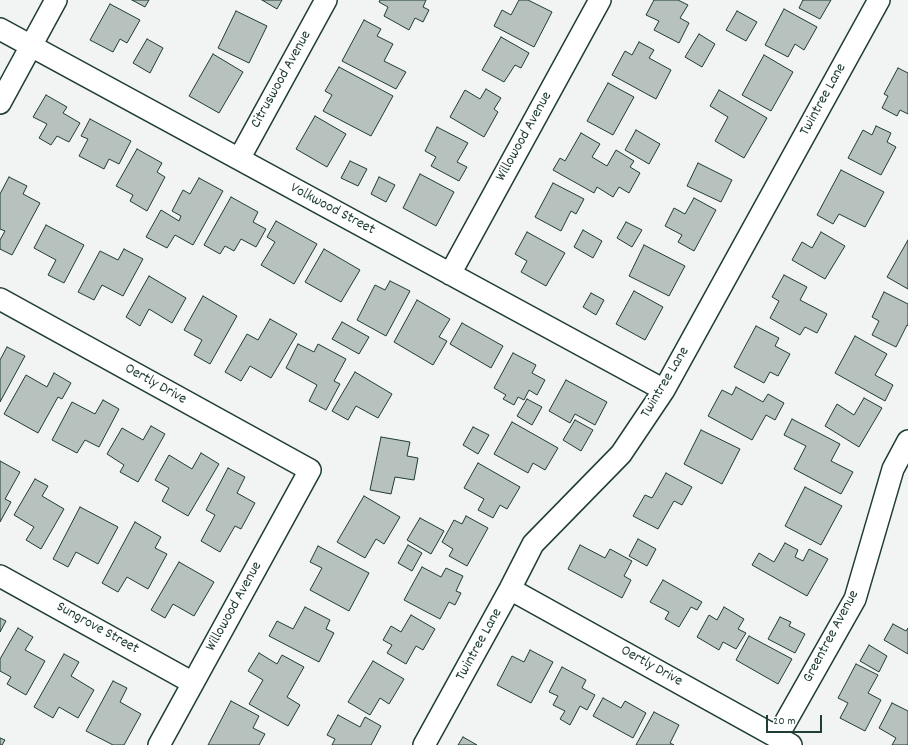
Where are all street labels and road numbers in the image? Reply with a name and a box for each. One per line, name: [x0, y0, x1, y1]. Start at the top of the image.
street label: Citruswood Avenue: [248, 28, 316, 132]
street label: Twintree Lane: [797, 61, 851, 139]
street label: Willowood Avenue: [493, 89, 557, 185]
street label: Volkwood Street: [286, 180, 378, 240]
street label: Twintree Lane: [638, 344, 694, 422]
street label: Oertly Drive: [121, 361, 189, 409]
street label: Willowood Avenue: [203, 559, 267, 655]
street label: Greentree Avenue: [800, 588, 864, 686]
street label: Sungrove Street: [53, 599, 141, 659]
street label: Twintree Lane: [453, 606, 507, 684]
street label: Oertly Drive: [617, 643, 685, 691]

